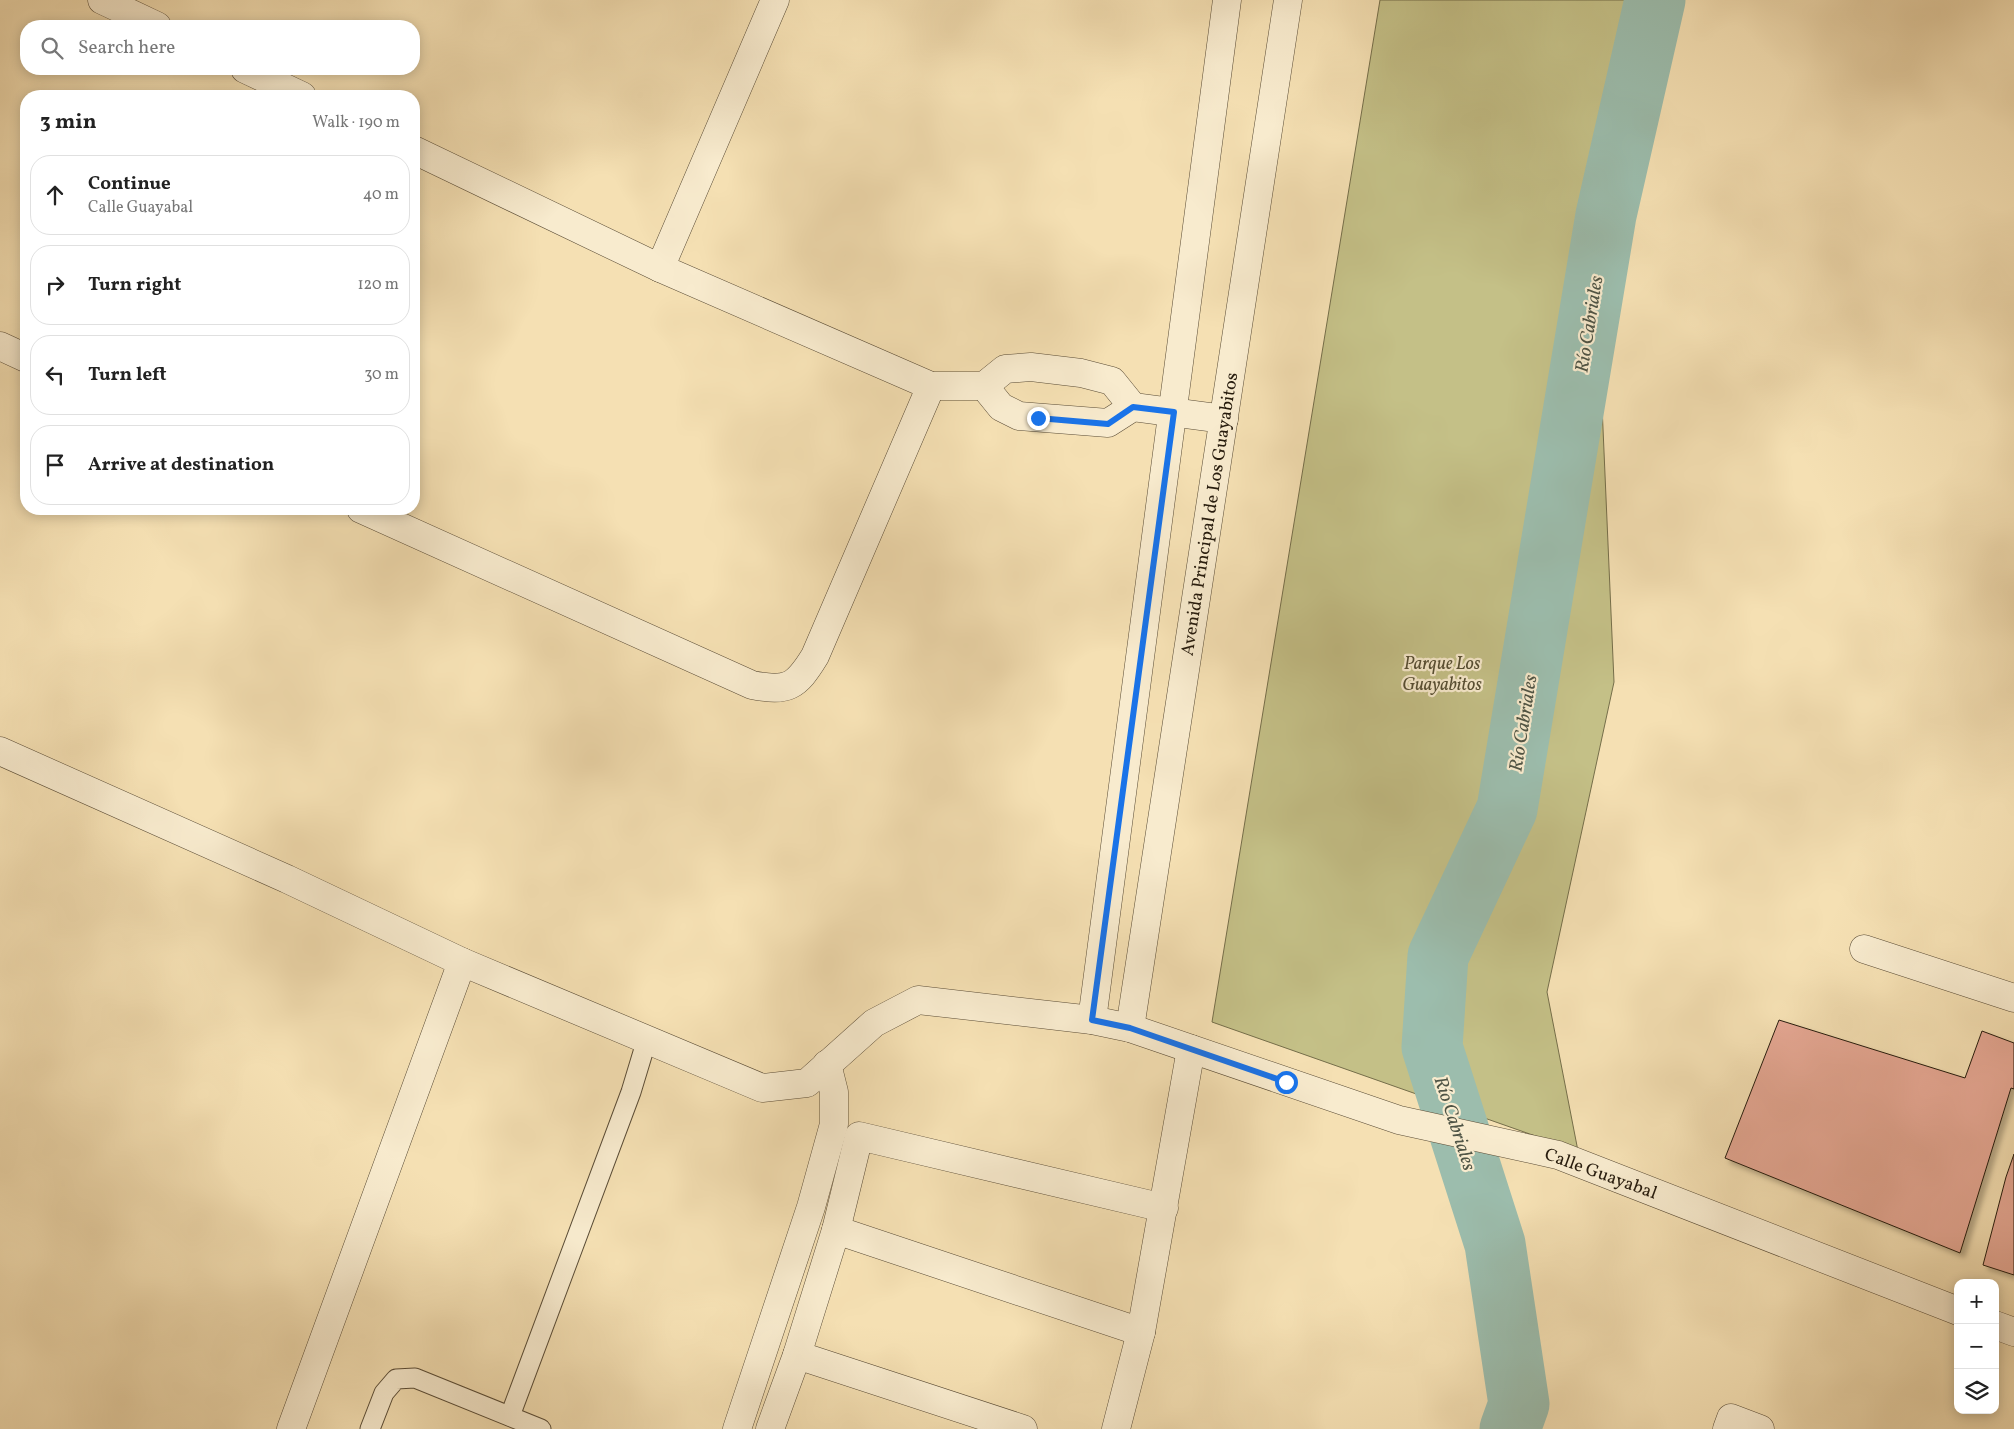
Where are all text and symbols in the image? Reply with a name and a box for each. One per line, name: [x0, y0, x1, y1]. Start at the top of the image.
search box: [20, 20, 420, 75]
icon: search: [38, 34, 66, 62]
text: Search here: [78, 35, 175, 61]
text: 3 min: [40, 108, 96, 137]
text: Walk · 190 m: [312, 112, 400, 134]
text: Continue: [88, 171, 171, 197]
icon: ahead: [41, 181, 69, 209]
text: 40 m: [363, 184, 399, 206]
text: Calle Guayabal: [88, 197, 193, 219]
icon: right: [41, 271, 69, 299]
text: Turn right: [88, 272, 181, 298]
text: 120 m: [357, 274, 399, 296]
water label: Río Cabriales: [1569, 274, 1610, 375]
icon: left: [41, 361, 69, 389]
text: Turn left: [88, 362, 167, 388]
text: 30 m: [364, 364, 399, 386]
street label: Avenida Principal de Los Guayabitos: [1176, 371, 1245, 658]
route end: [1027, 407, 1050, 430]
icon: arrive: [41, 451, 69, 479]
text: Arrive at destination: [88, 452, 274, 478]
park label: Parque Los Guayabitos: [1402, 652, 1482, 698]
water label: Río Cabriales: [1503, 673, 1544, 774]
route start: [1275, 1071, 1298, 1094]
water label: Río Cabriales: [1427, 1073, 1482, 1174]
street label: Calle Guayabal: [1541, 1142, 1660, 1206]
map controls: [1954, 1279, 1999, 1414]
button: +: [1954, 1279, 1999, 1324]
button: −: [1954, 1324, 1999, 1369]
button: layers: [1954, 1369, 1999, 1414]

